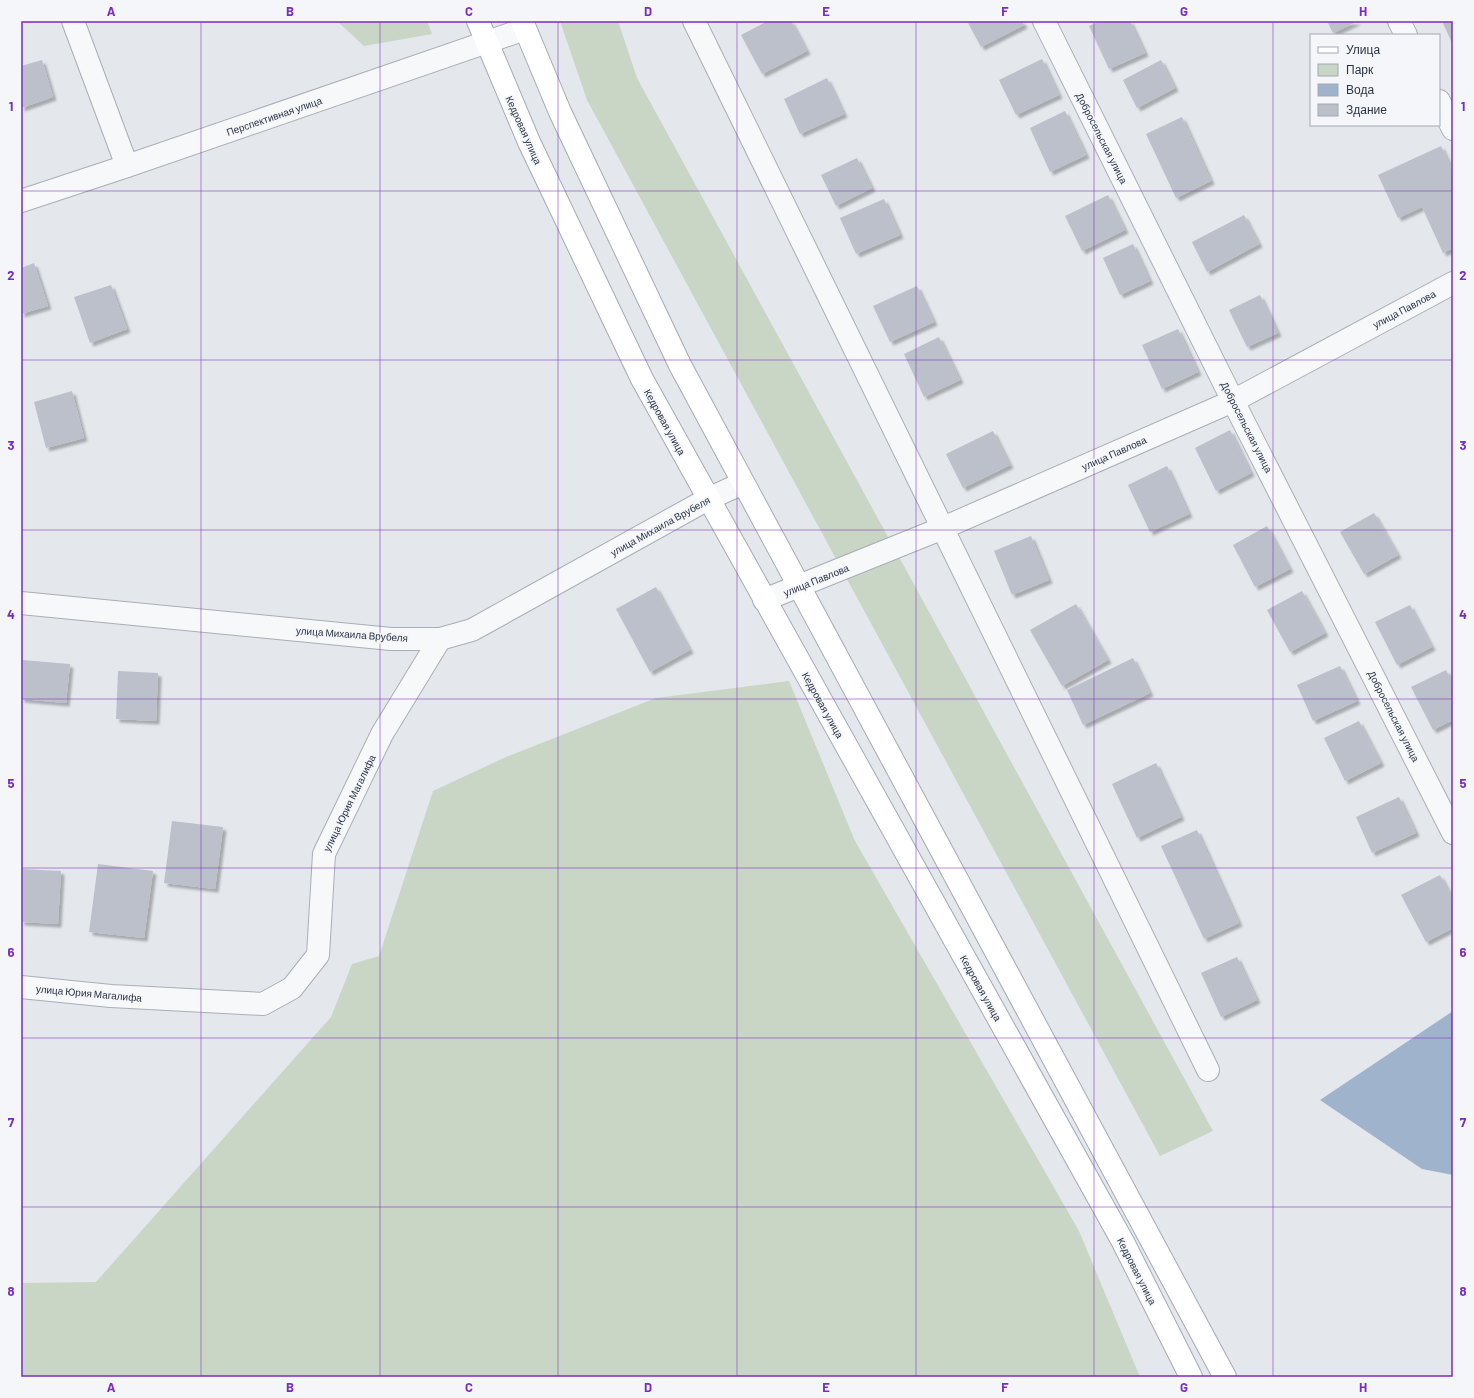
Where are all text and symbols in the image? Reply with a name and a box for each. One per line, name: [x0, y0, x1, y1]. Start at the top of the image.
text: A: [107, 3, 116, 19]
text: B: [286, 3, 294, 19]
text: C: [465, 3, 473, 19]
text: D: [644, 3, 652, 19]
text: E: [822, 3, 830, 19]
text: F: [1001, 3, 1009, 19]
text: G: [1180, 3, 1188, 19]
text: H: [1359, 3, 1367, 19]
legend: [1310, 34, 1440, 126]
text: Улица: [1346, 42, 1380, 57]
text: Парк: [1346, 62, 1374, 77]
text: Вода: [1346, 82, 1374, 97]
street label: Добросельская улица: [1074, 90, 1130, 186]
street label: Перспективная улица: [225, 94, 324, 138]
street label: Кедровая улица: [504, 94, 545, 167]
text: 1: [9, 98, 13, 114]
text: 1: [1461, 98, 1465, 114]
text: Здание: [1346, 102, 1387, 117]
text: 2: [7, 267, 15, 283]
text: 2: [1459, 267, 1467, 283]
street label: улица Павлова: [1370, 287, 1438, 331]
street label: Добросельская улица: [1219, 379, 1275, 475]
street label: Кедровая улица: [642, 387, 688, 458]
street label: улица Павлова: [1080, 433, 1149, 473]
text: 3: [7, 437, 15, 453]
text: 3: [1459, 437, 1467, 453]
street label: улица Михаила Врубеля: [608, 494, 712, 558]
street label: улица Павлова: [781, 561, 851, 599]
text: 4: [7, 606, 15, 622]
text: 4: [1459, 606, 1467, 622]
street label: улица Михаила Врубеля: [296, 624, 408, 644]
street label: Добросельская улица: [1366, 668, 1422, 764]
street label: Кедровая улица: [800, 670, 846, 741]
street label: улица Юрия Магалифа: [320, 752, 378, 853]
text: 5: [7, 775, 15, 791]
text: 5: [1459, 775, 1467, 791]
text: 6: [8, 944, 15, 960]
text: 6: [1460, 944, 1467, 960]
street label: Кедровая улица: [958, 953, 1004, 1024]
street label: улица Юрия Магалифа: [35, 982, 143, 1004]
text: 7: [8, 1114, 15, 1130]
text: 7: [1460, 1114, 1467, 1130]
street label: Кедровая улица: [1115, 1235, 1159, 1307]
text: 8: [7, 1283, 15, 1299]
text: 8: [1459, 1283, 1467, 1299]
text: A: [107, 1379, 116, 1395]
text: B: [286, 1379, 294, 1395]
text: C: [465, 1379, 473, 1395]
text: D: [644, 1379, 652, 1395]
text: E: [822, 1379, 830, 1395]
text: F: [1001, 1379, 1009, 1395]
text: G: [1180, 1379, 1188, 1395]
text: H: [1359, 1379, 1367, 1395]

